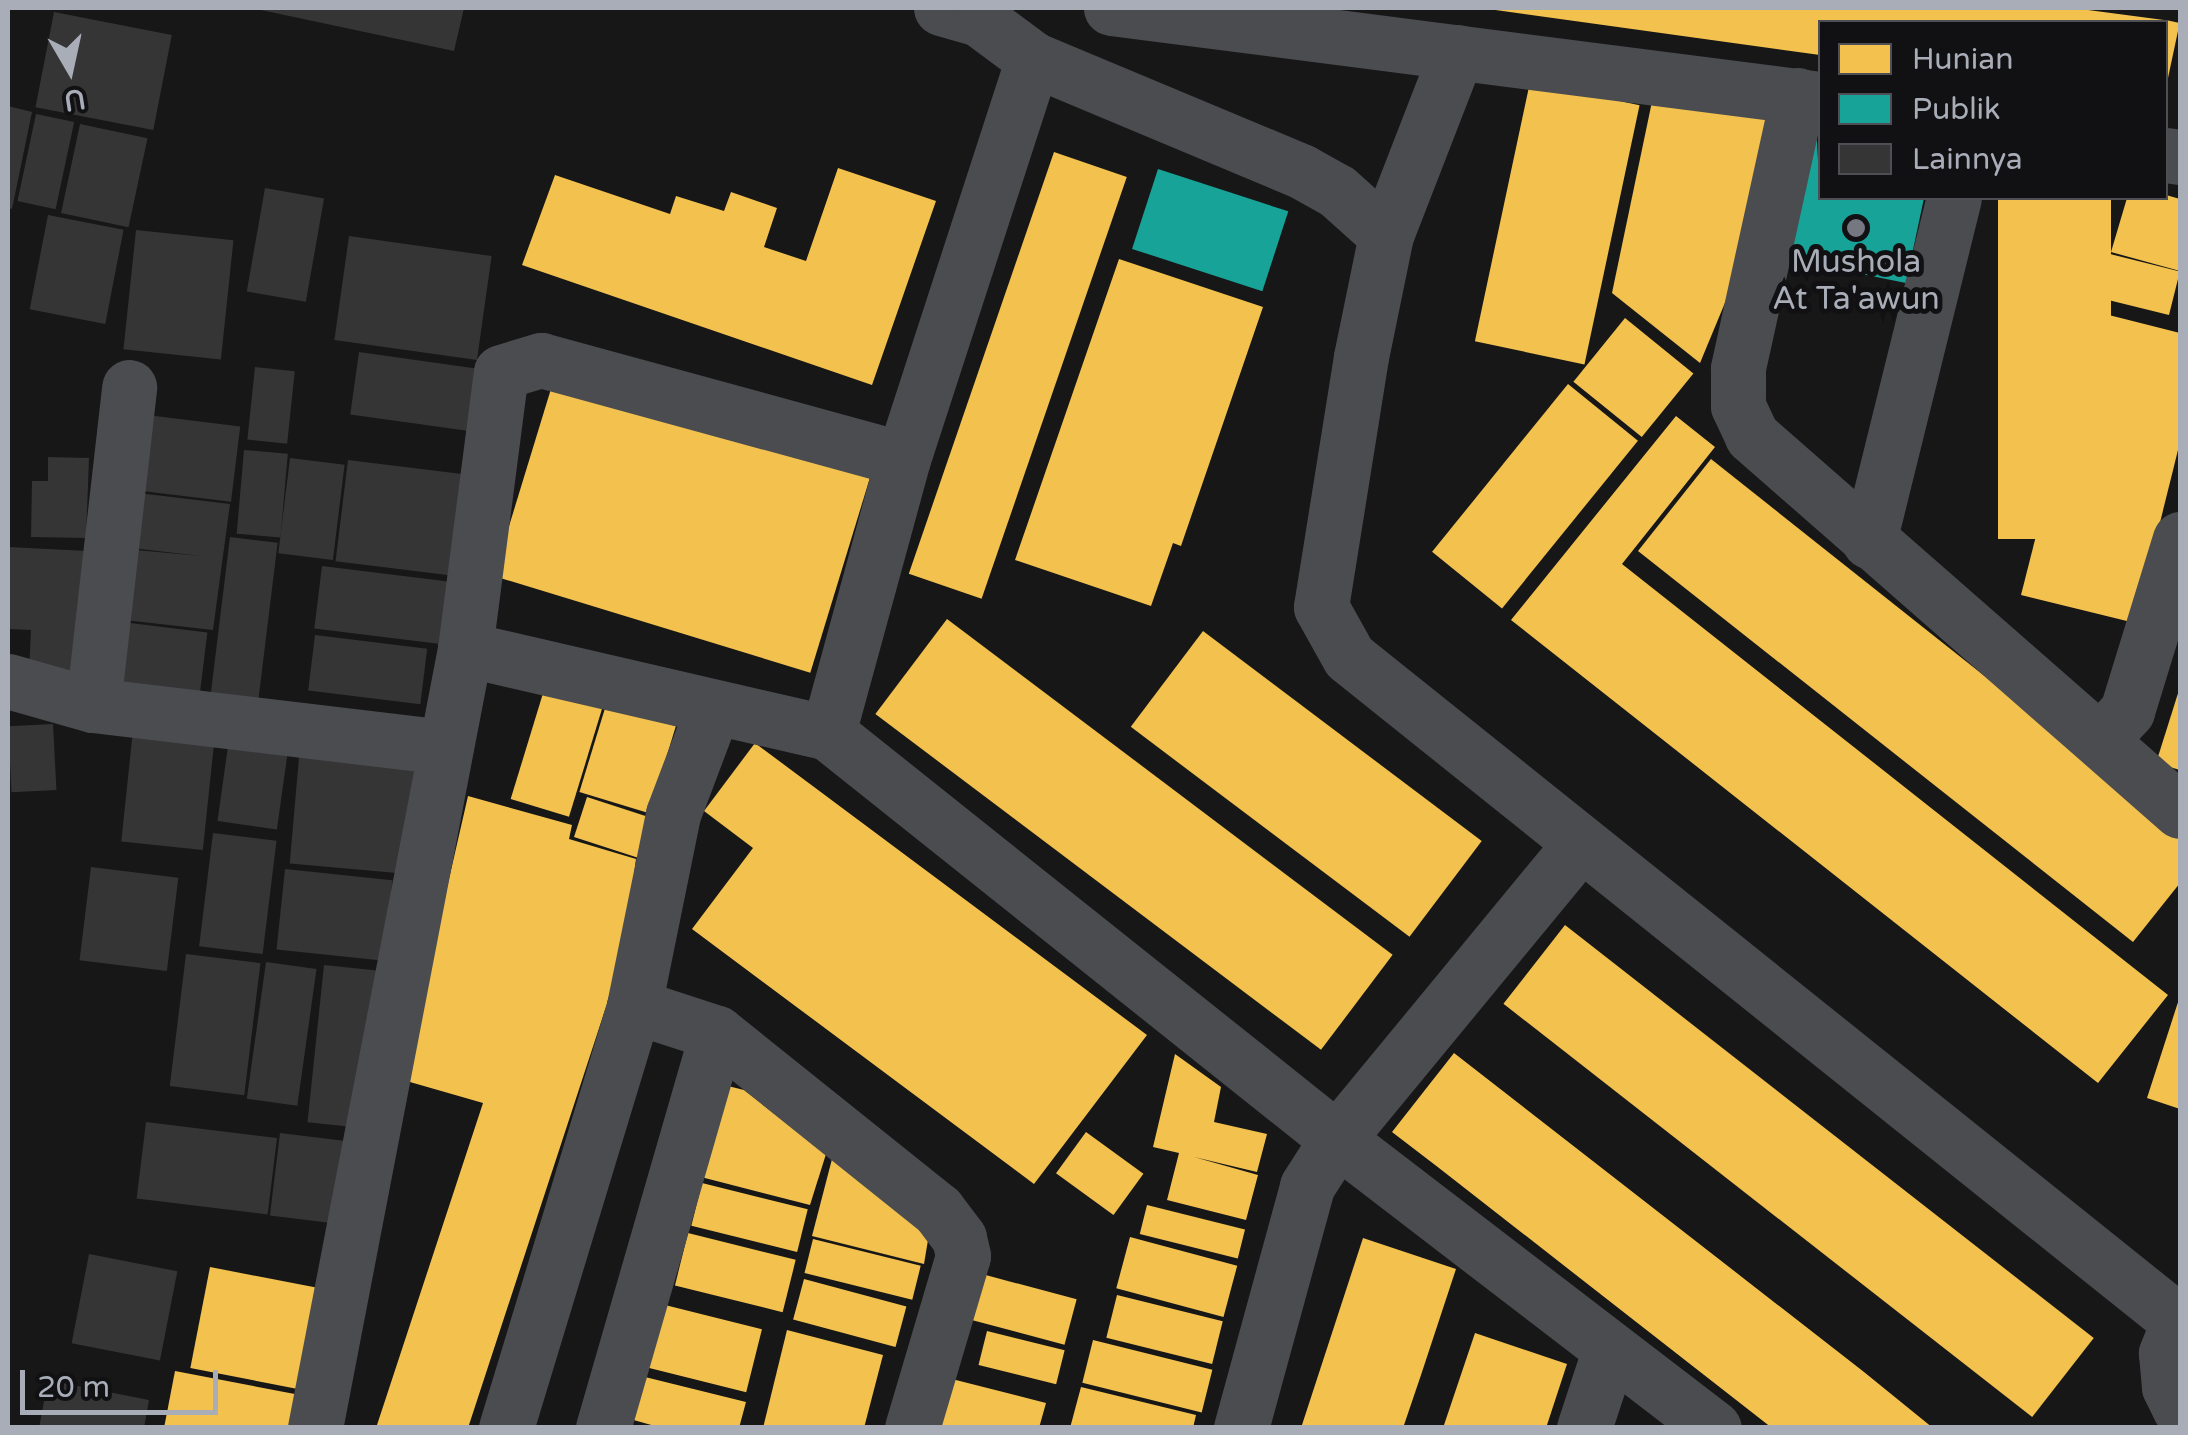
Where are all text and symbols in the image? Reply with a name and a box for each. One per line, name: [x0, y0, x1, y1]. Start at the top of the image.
north arrow: [20, 20, 120, 120]
legend: [1818, 20, 2168, 200]
text: Hunian: [1912, 41, 2013, 78]
text: U: [62, 81, 88, 118]
text: Publik: [1912, 91, 2000, 128]
text: Lainnya: [1912, 141, 2023, 178]
marker: Mushola At Ta'awun: [1845, 217, 1867, 239]
place label: Mushola At Ta'awun: [1772, 244, 1940, 319]
scale bar: [25, 1350, 222, 1412]
text: 20 m: [37, 1369, 110, 1406]

